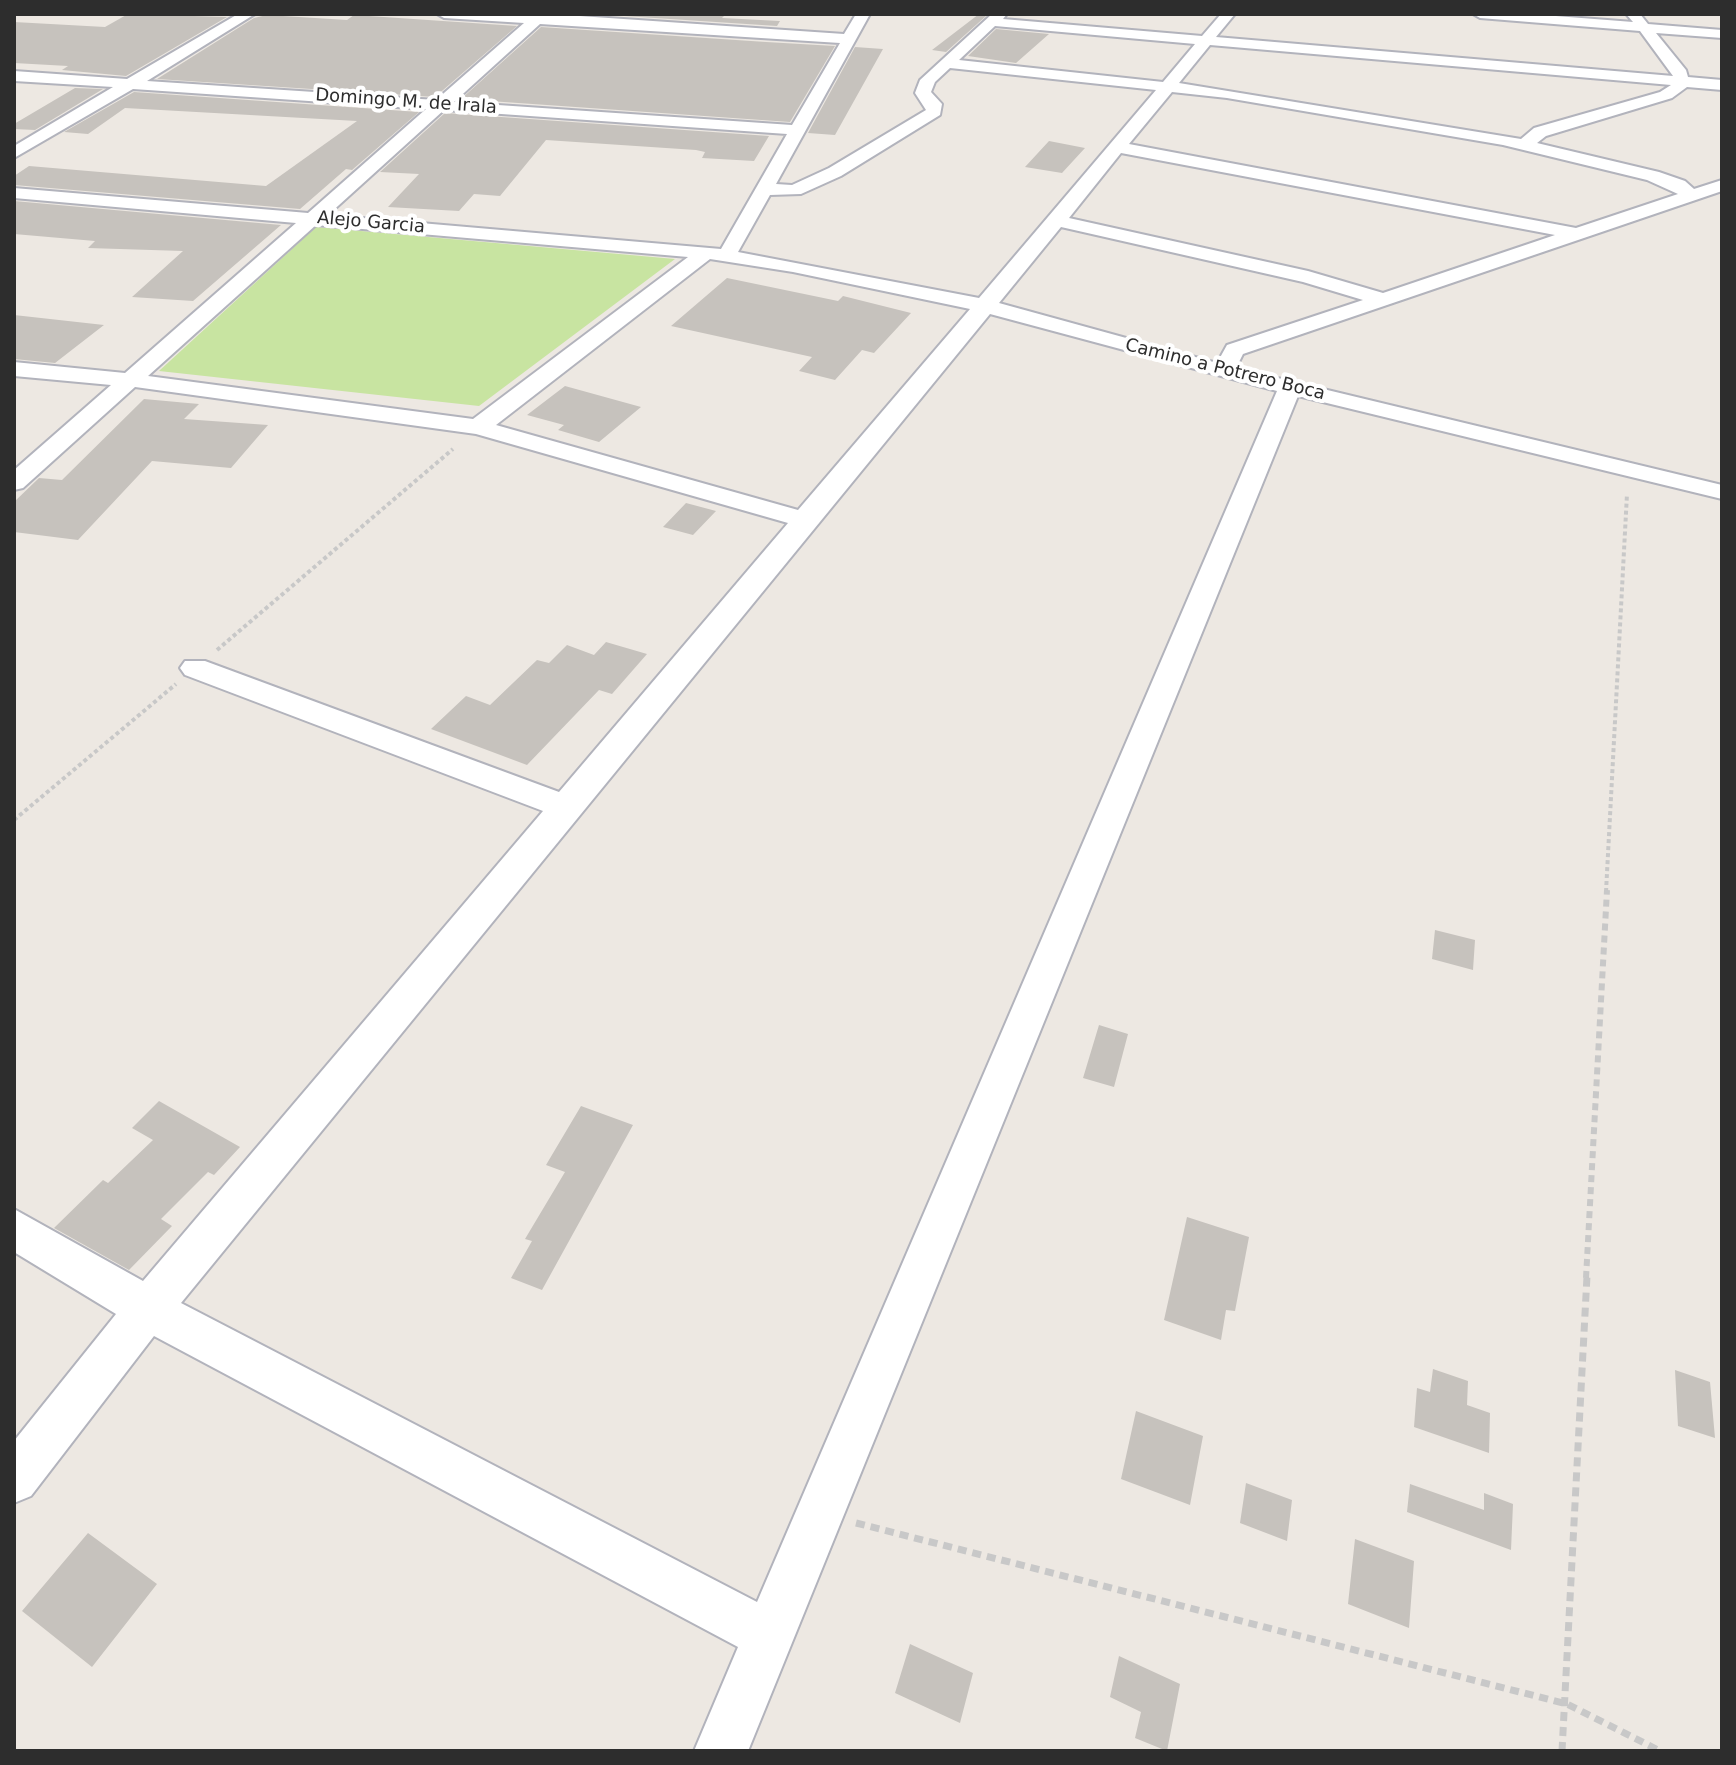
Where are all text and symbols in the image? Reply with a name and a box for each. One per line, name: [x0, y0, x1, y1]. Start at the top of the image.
street label: Domingo M. de Irala: [314, 85, 498, 119]
street label: Alejo Garcia: [316, 208, 426, 238]
street label: Camino a Potrero Boca: [1123, 335, 1327, 405]

